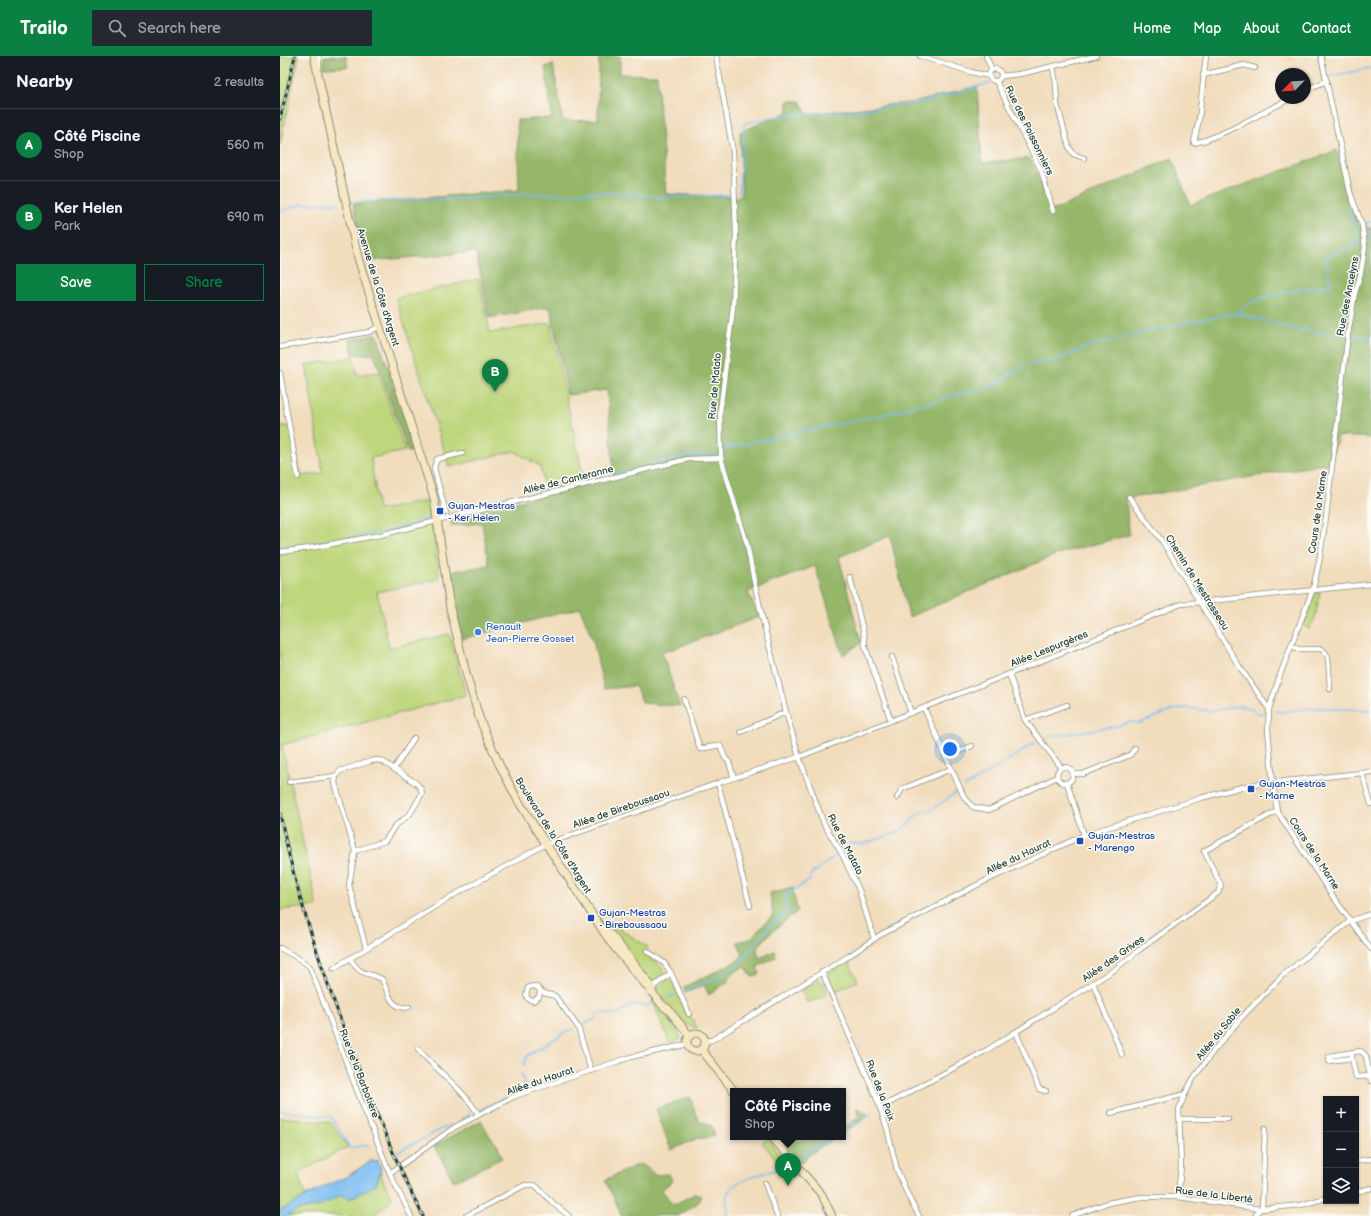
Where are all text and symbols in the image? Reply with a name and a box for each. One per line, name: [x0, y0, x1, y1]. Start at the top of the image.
search box: [92, 10, 372, 46]
text: Trailo: [20, 17, 68, 40]
icon: search: [106, 17, 128, 39]
text: Search here: [138, 19, 221, 38]
text: Home: [1133, 20, 1171, 37]
text: Map: [1193, 20, 1221, 37]
text: About: [1243, 20, 1280, 37]
text: Contact: [1302, 20, 1351, 37]
north arrow: [1275, 68, 1311, 104]
text: Nearby: [16, 72, 73, 92]
text: 2 results: [214, 74, 264, 90]
street label: Rue des Poissonniers: [1002, 84, 1056, 177]
text: Côté Piscine: [54, 127, 140, 146]
text: A: [25, 137, 33, 153]
text: 560 m: [227, 137, 264, 153]
text: Shop: [54, 146, 84, 162]
text: Ker Helen: [54, 199, 123, 218]
text: B: [24, 209, 34, 225]
text: 690 m: [227, 209, 264, 225]
text: Park: [54, 218, 80, 234]
street label: Avenue de la Côte d'Argent: [354, 227, 402, 348]
street label: Rue des Ancelyns: [1334, 255, 1362, 337]
button: Save: [16, 264, 136, 301]
button: Share: [144, 264, 264, 301]
street label: Rue de Matato: [706, 352, 724, 420]
pin: B: [482, 359, 508, 392]
street label: Allée de Canteranne: [522, 463, 615, 497]
street label: Cours de la Marne: [1306, 470, 1330, 555]
place label: Gujan-Mestras - Ker Helen: [448, 500, 515, 524]
marker: Gujan-Mestras - Ker Helen: [435, 506, 445, 516]
street label: Chemin de Mestrasseau: [1163, 532, 1232, 633]
place label: Renault Jean-Pierre Gosset: [486, 621, 574, 645]
marker: Renault Jean-Pierre Gosset: [473, 627, 483, 637]
street label: Allée Lespurgères: [1009, 628, 1090, 670]
your location: [940, 739, 960, 759]
street label: Boulevard de la Côte d'Argent: [512, 775, 594, 896]
place label: Gujan-Mestras - Marne: [1259, 778, 1326, 802]
marker: Gujan-Mestras - Marne: [1246, 784, 1256, 794]
street label: Allée de Bireboussaou: [571, 787, 671, 831]
street label: Rue de Matato: [825, 812, 866, 877]
street label: Cours de la Marne: [1286, 815, 1342, 892]
place label: Gujan-Mestras - Marengo: [1088, 830, 1155, 854]
marker: Gujan-Mestras - Marengo: [1075, 836, 1085, 846]
street label: Allée du Haurat: [984, 837, 1053, 877]
place label: Gujan-Mestras - Bireboussaou: [599, 907, 667, 931]
marker: Gujan-Mestras - Bireboussaou: [586, 913, 596, 923]
street label: Allée des Grives: [1080, 933, 1147, 985]
street label: Allée du Sable: [1194, 1005, 1244, 1062]
street label: Rue de la Barbotière: [337, 1027, 382, 1120]
street label: Rue de la Paix: [863, 1058, 897, 1123]
street label: Allée du Haurat: [505, 1064, 575, 1098]
popup: [730, 1088, 846, 1140]
map controls: [1323, 1096, 1359, 1204]
button: +: [1323, 1096, 1359, 1132]
text: Côté Piscine: [745, 1097, 831, 1116]
text: Shop: [745, 1116, 775, 1132]
button: −: [1323, 1132, 1359, 1168]
pin: A: [775, 1153, 801, 1186]
button: layers: [1323, 1168, 1359, 1204]
street label: Rue de la Liberté: [1174, 1184, 1253, 1206]

